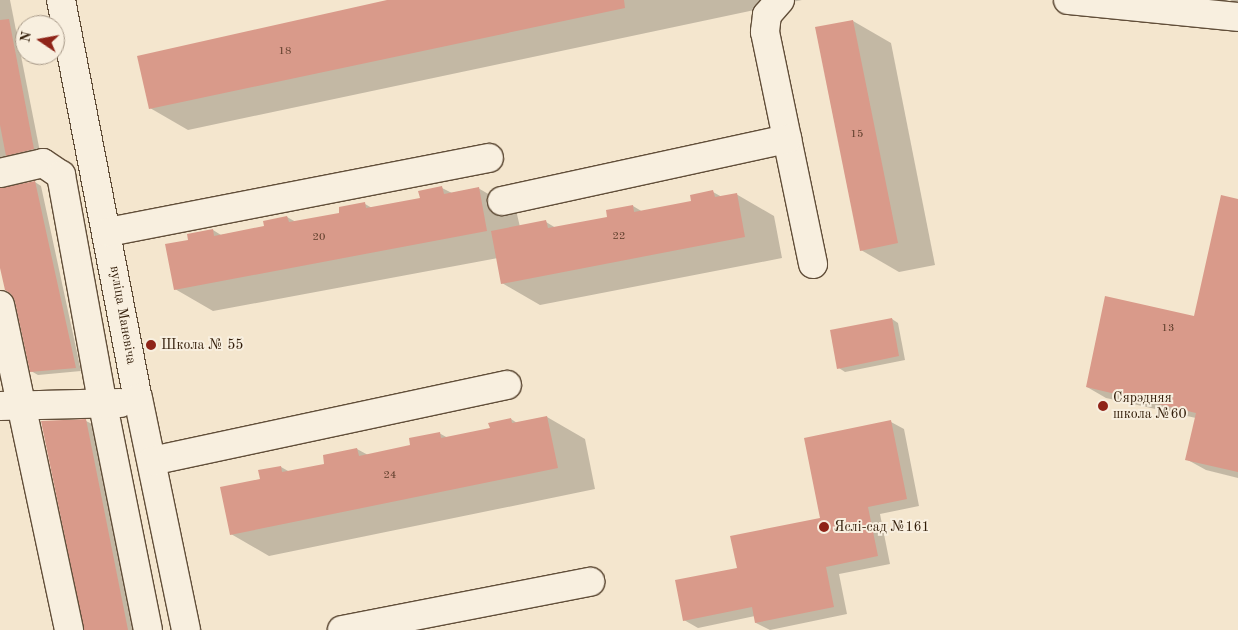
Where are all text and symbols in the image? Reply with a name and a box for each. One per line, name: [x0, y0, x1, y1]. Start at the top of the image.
north arrow: [15, 15, 65, 65]
text: N: [18, 30, 34, 44]
house number: 18: [279, 45, 291, 59]
house number: 15: [851, 128, 863, 142]
house number: 22: [613, 230, 625, 244]
house number: 20: [313, 231, 325, 245]
street label: вуліца Маневіча: [106, 264, 140, 366]
house number: 13: [1162, 322, 1174, 336]
place label: Школа № 55: [161, 337, 243, 353]
marker: Школа № 55: [145, 339, 157, 351]
place label: Сярэдняя школа №60: [1113, 390, 1187, 422]
marker: Сярэдняя школа №60: [1097, 400, 1109, 412]
house number: 24: [384, 469, 396, 483]
place label: Яслі-сад №161: [834, 519, 930, 535]
marker: Яслі-сад №161: [818, 521, 830, 533]

